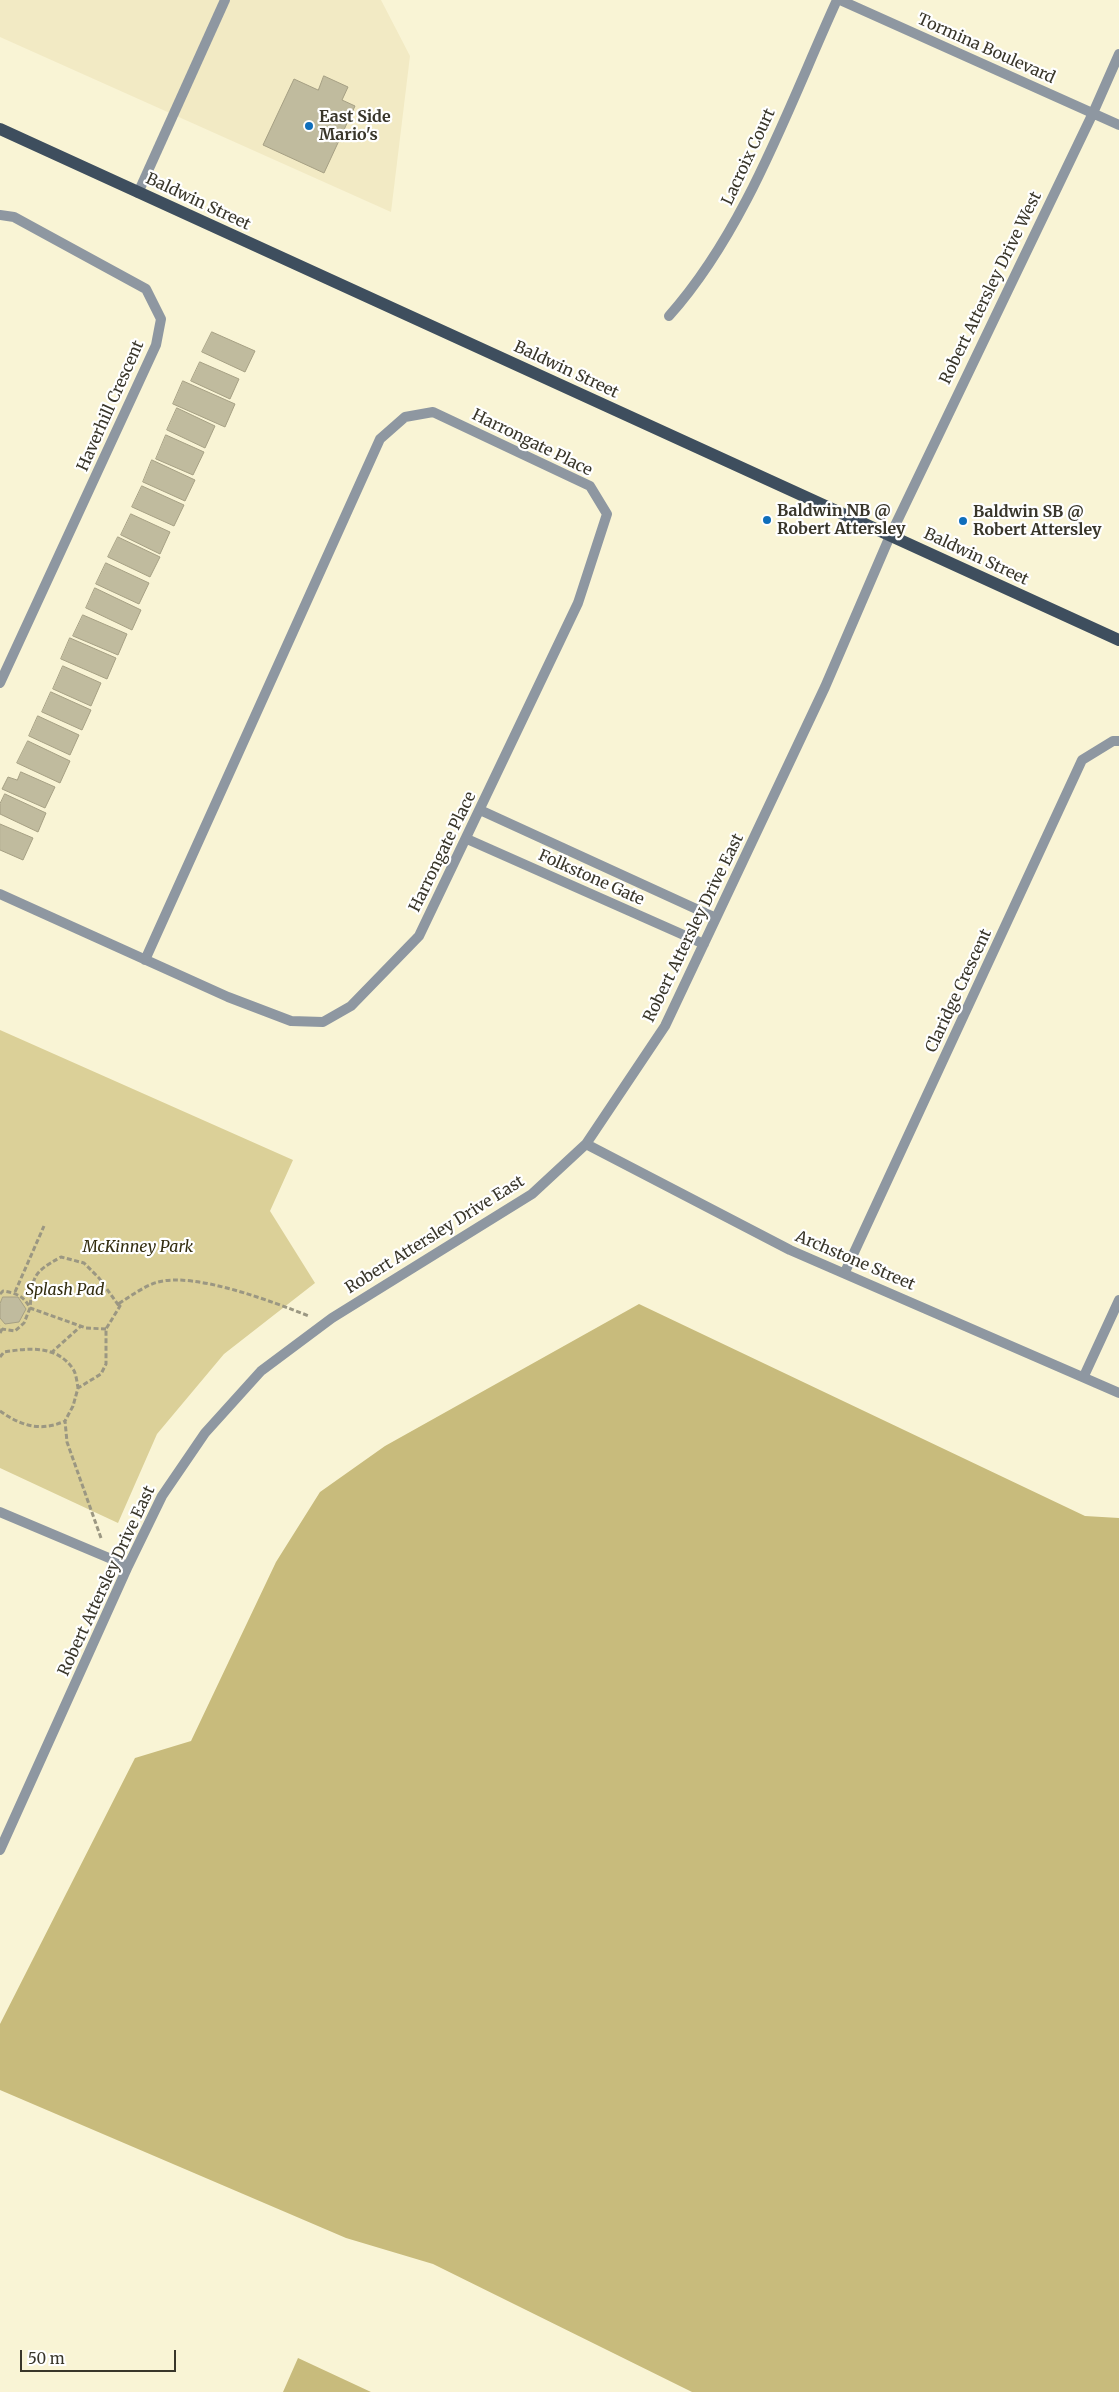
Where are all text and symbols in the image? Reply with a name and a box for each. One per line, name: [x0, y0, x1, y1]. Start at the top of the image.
street label: Tormina Boulevard: [914, 10, 1058, 88]
street label: Lacroix Court: [718, 106, 780, 208]
place label: East Side Mario's: [319, 107, 391, 145]
marker: East Side Mario's: [303, 120, 315, 132]
street label: Baldwin Street: [143, 169, 253, 235]
street label: Robert Attersley Drive West: [936, 189, 1046, 387]
street label: Baldwin Street: [511, 337, 621, 403]
street label: Haverhill Crescent: [74, 338, 148, 474]
street label: Harrongate Place: [469, 406, 595, 480]
place label: Baldwin NB @ Robert Attersley: [777, 501, 906, 539]
place label: Baldwin SB @ Robert Attersley: [973, 502, 1102, 540]
marker: Baldwin NB @ Robert Attersley: [761, 514, 773, 526]
marker: Baldwin SB @ Robert Attersley: [957, 515, 969, 527]
street label: Baldwin Street: [921, 524, 1031, 590]
street label: Harrongate Place: [406, 789, 480, 915]
street label: Robert Attersley Drive East: [640, 831, 748, 1025]
street label: Folkstone Gate: [535, 846, 647, 910]
street label: Claridge Crescent: [922, 926, 996, 1056]
street label: Robert Attersley Drive East: [342, 1172, 528, 1298]
street label: Archstone Street: [792, 1227, 918, 1295]
park label: McKinney Park: [83, 1237, 193, 1257]
park label: Splash Pad: [26, 1280, 104, 1300]
street label: Robert Attersley Drive East: [54, 1483, 160, 1679]
scale bar: [22, 2340, 179, 2372]
text: 50 m: [28, 2349, 65, 2368]

